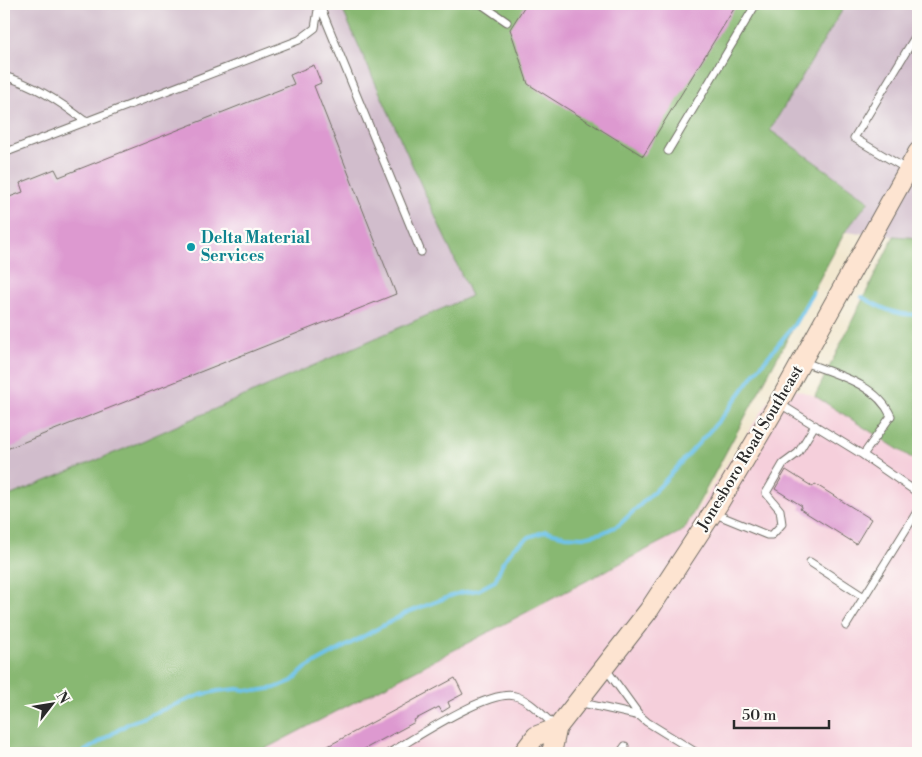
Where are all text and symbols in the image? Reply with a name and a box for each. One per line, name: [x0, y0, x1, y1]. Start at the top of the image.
place label: Delta Material Services: [201, 228, 311, 266]
marker: Delta Material Services: [185, 241, 197, 253]
street label: Jonesboro Road Southeast: [692, 361, 808, 535]
north arrow: [28, 680, 78, 730]
text: N: [52, 688, 73, 707]
scale bar: [734, 697, 830, 729]
text: 50 m: [742, 706, 776, 725]

